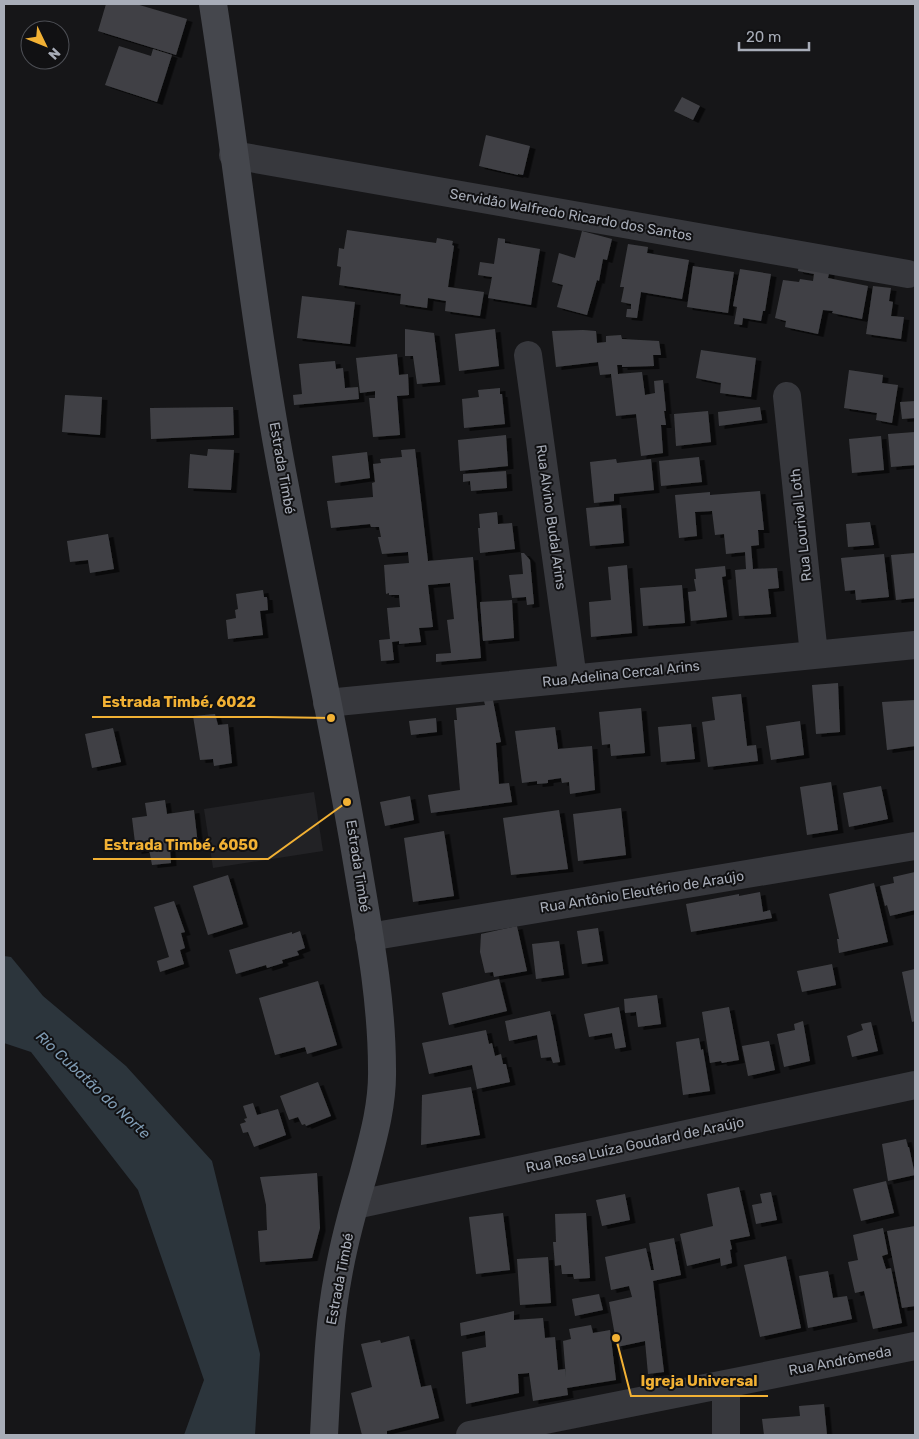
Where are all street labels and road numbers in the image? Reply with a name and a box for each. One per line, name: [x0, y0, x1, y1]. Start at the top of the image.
street label: Servidão Walfredo Ricardo dos Santos: [448, 185, 694, 245]
street label: Estrada Timbé: [266, 421, 298, 516]
street label: Rua Alvino Budal Arins: [532, 443, 570, 591]
street label: Rua Lourival Loth: [787, 468, 815, 582]
street label: Rua Adelina Cercal Arins: [541, 657, 701, 691]
street label: Estrada Timbé: [342, 819, 374, 914]
street label: Rua Antônio Eleutério de Araújo: [539, 867, 745, 917]
street label: Rua Rosa Luíza Goudard de Araújo: [524, 1114, 746, 1176]
street label: Estrada Timbé: [323, 1231, 357, 1326]
street label: Rua Andrômeda: [787, 1343, 893, 1379]

